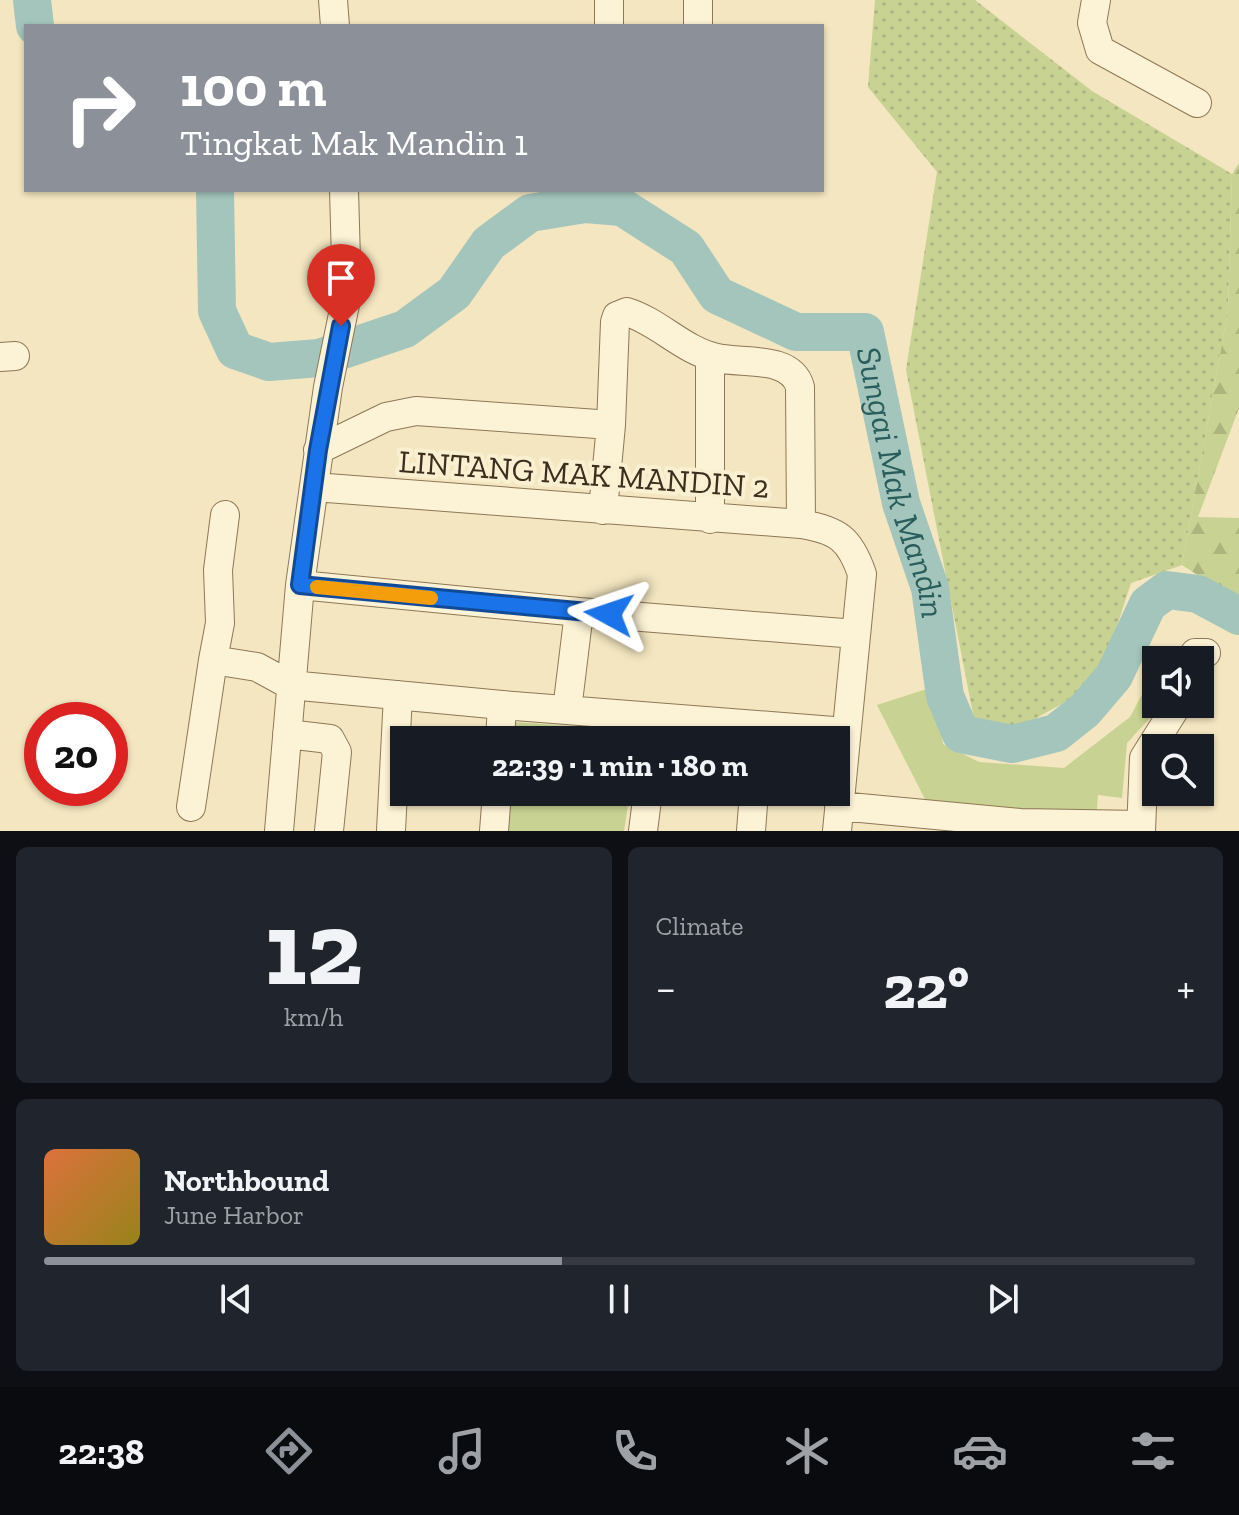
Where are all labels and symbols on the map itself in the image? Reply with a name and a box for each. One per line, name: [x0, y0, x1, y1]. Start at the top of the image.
pin: [307, 244, 375, 326]
water label: Sungai Mak Mandin: [848, 343, 954, 621]
street label: LINTANG MAK MANDIN 2: [397, 442, 771, 506]
position arrow: [567, 572, 651, 656]
speed limit sign: 20: [24, 702, 128, 806]

